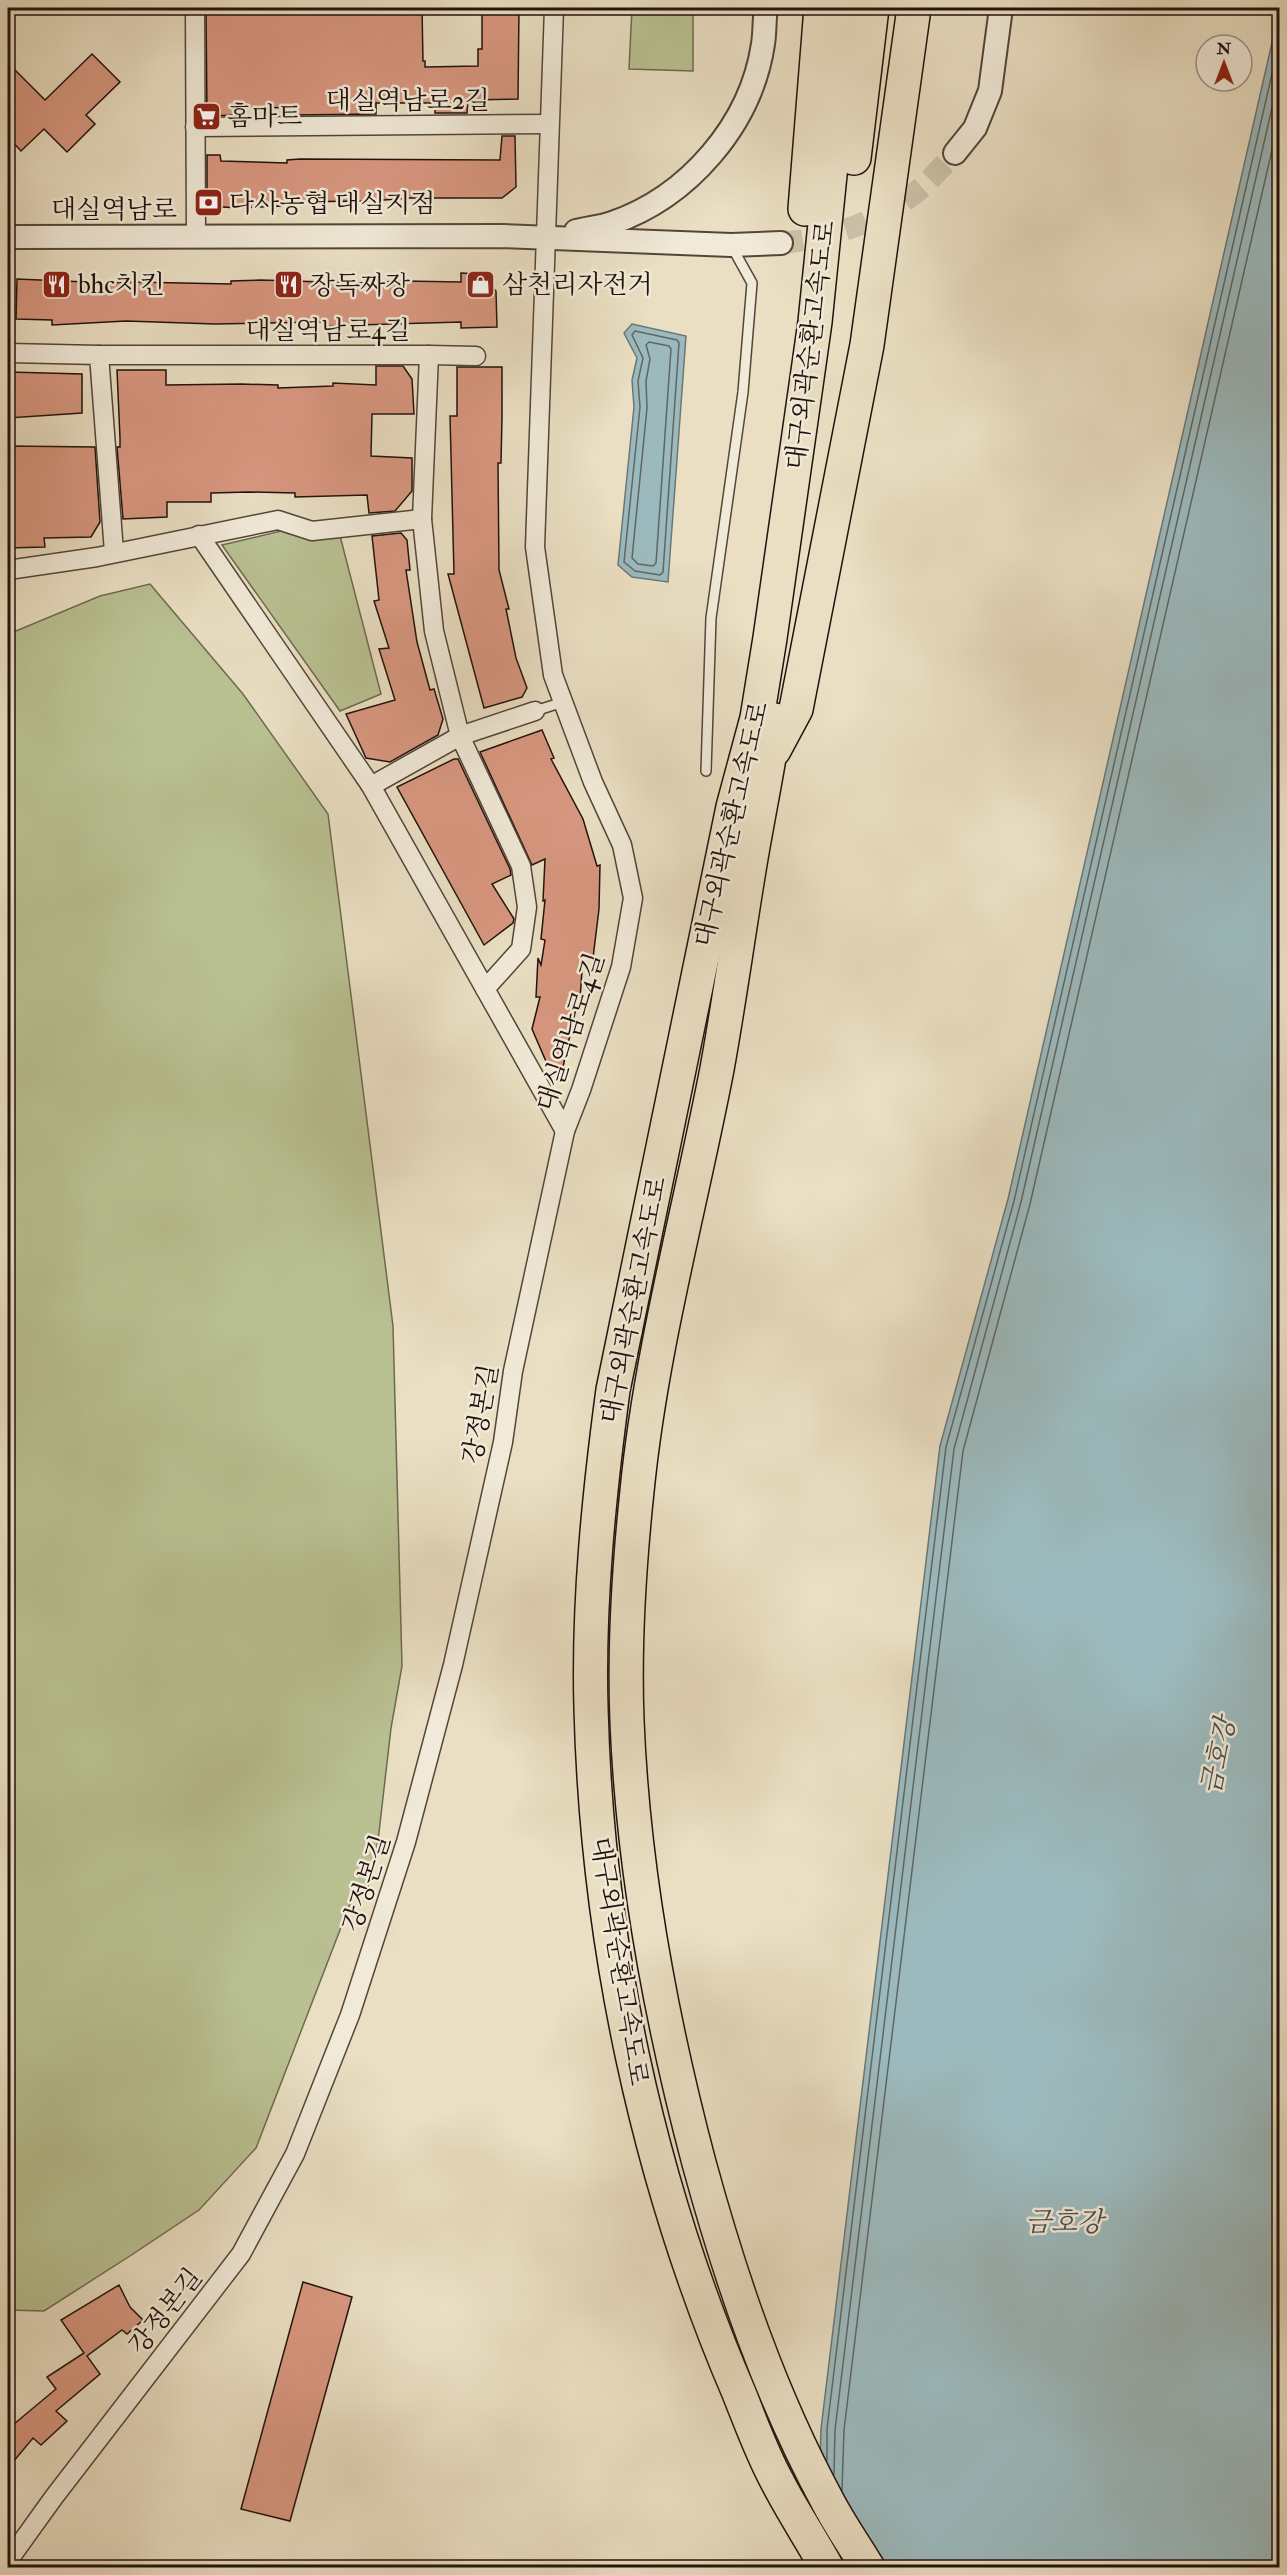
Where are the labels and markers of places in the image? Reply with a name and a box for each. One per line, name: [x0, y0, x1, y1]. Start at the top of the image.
supermarket icon: 홈마트: [190, 100, 222, 132]
place label: 홈마트: [227, 101, 302, 133]
bank icon: 다사농협 대실지점: [192, 187, 224, 219]
place label: 다사농협 대실지점: [229, 188, 435, 220]
restaurant icon: bhc치킨: [41, 268, 73, 300]
shop icon: 삼천리자전거: [465, 268, 497, 300]
place label: bhc치킨: [78, 269, 165, 301]
restaurant icon: 장독짜장: [273, 269, 305, 301]
place label: 삼천리자전거: [502, 269, 653, 301]
place label: 장독짜장: [310, 270, 410, 302]

